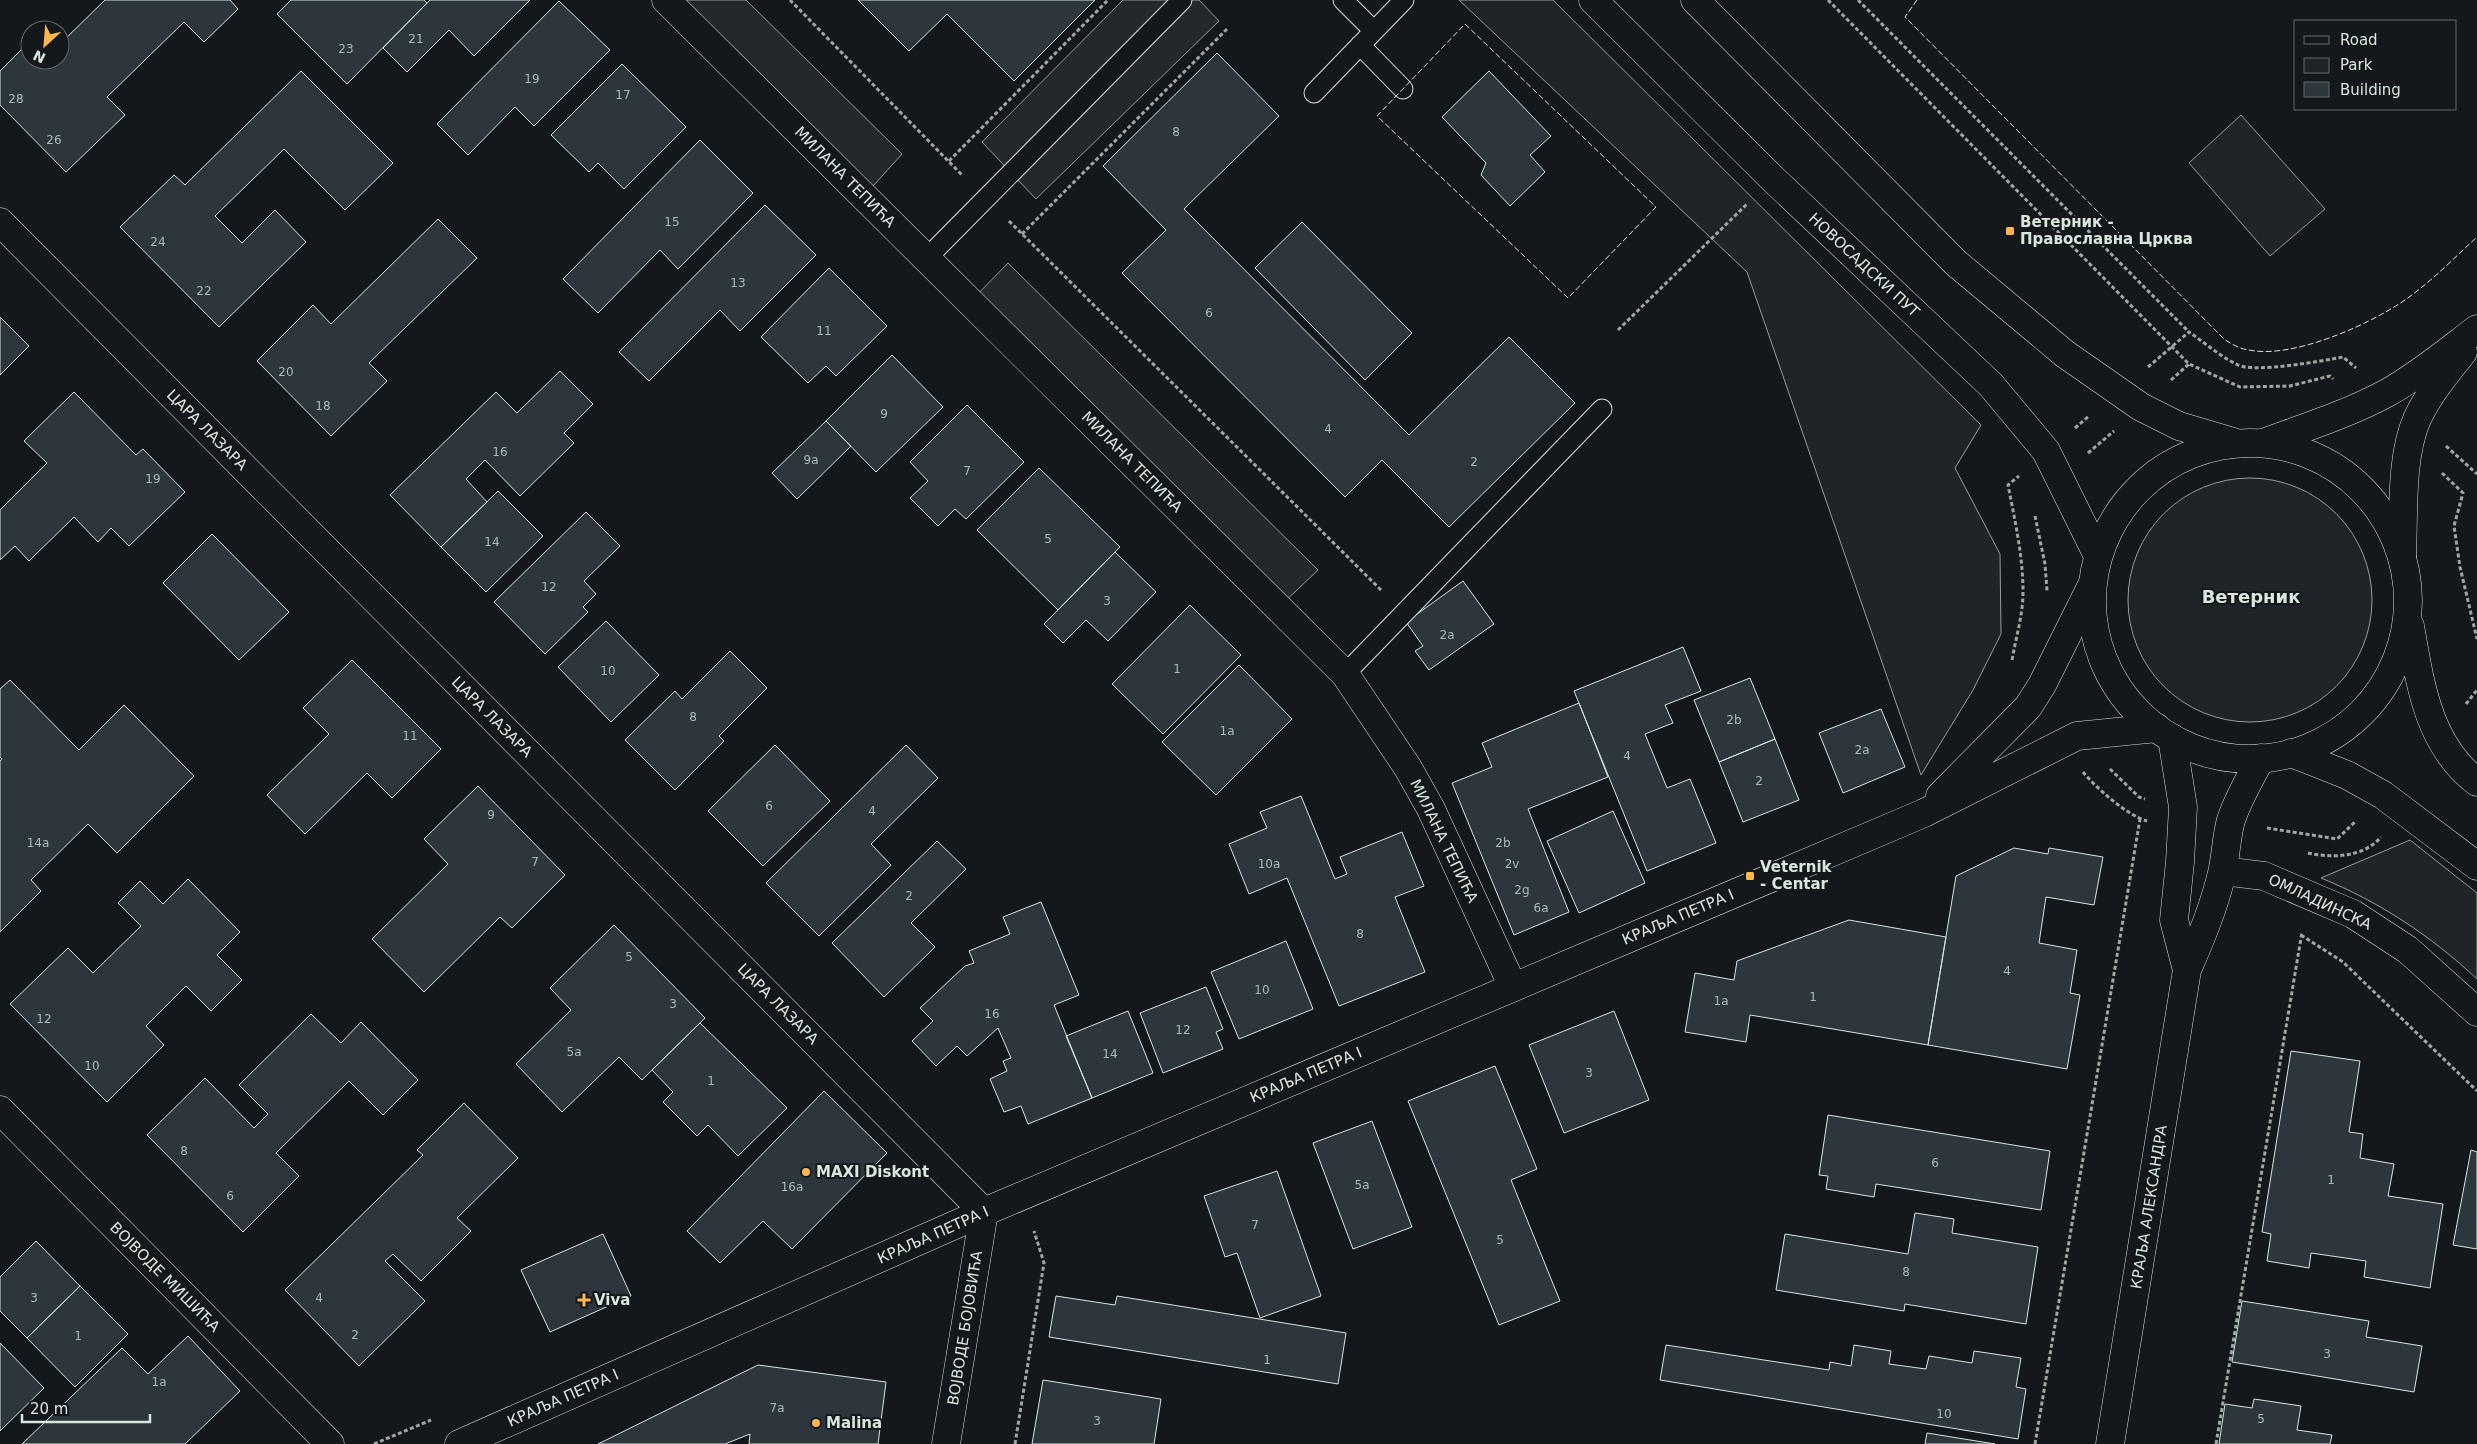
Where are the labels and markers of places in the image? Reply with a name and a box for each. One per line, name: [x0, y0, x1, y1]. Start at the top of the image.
place label: Ветерник - Православна Црква: [2020, 213, 2193, 248]
marker: Ветерник - Православна Црква: [2004, 225, 2016, 237]
place label: Veternik - Centar: [1760, 858, 1833, 893]
marker: Veternik - Centar: [1744, 870, 1756, 882]
place label: MAXI Diskont: [816, 1163, 929, 1181]
marker: MAXI Diskont: [800, 1166, 812, 1178]
place label: Viva: [594, 1291, 630, 1309]
marker: Viva: [578, 1294, 590, 1306]
place label: Malina: [826, 1414, 882, 1432]
marker: Malina: [810, 1417, 822, 1429]

